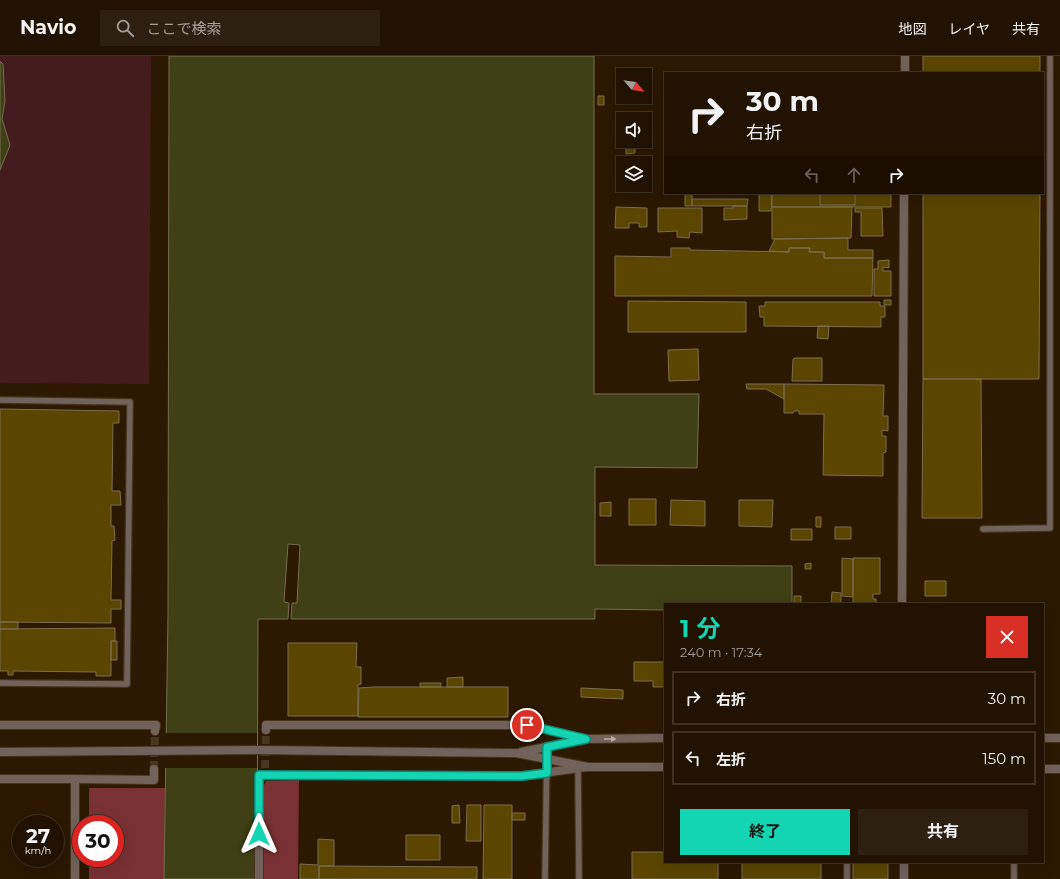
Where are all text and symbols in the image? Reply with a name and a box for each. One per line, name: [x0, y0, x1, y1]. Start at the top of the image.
search box: [100, 10, 380, 46]
text: Navio: [20, 16, 76, 39]
icon: search: [114, 17, 136, 39]
text: ここで検索: [146, 19, 221, 38]
text: 地図: [898, 20, 926, 38]
text: レイヤ: [948, 20, 990, 38]
text: 共有: [1012, 20, 1040, 38]
north arrow: [616, 68, 652, 104]
map controls: [616, 68, 652, 192]
text: 30 m: [746, 84, 819, 118]
icon: right: [680, 88, 732, 140]
button: sound: [616, 112, 652, 148]
text: 右折: [746, 122, 782, 144]
button: layers: [616, 156, 652, 192]
icon: left: [801, 164, 823, 186]
icon: ahead: [843, 164, 865, 186]
icon: right: [885, 164, 907, 186]
text: 1 分: [680, 614, 720, 643]
button: close: [986, 616, 1028, 658]
text: 240 m · 17:34: [680, 644, 762, 660]
icon: right: [682, 687, 704, 709]
text: 30 m: [988, 689, 1026, 708]
text: 右折: [716, 690, 746, 709]
pin: [510, 708, 544, 742]
icon: arrive: [516, 714, 538, 736]
one-way arrow: [604, 736, 617, 742]
icon: left: [682, 747, 704, 769]
text: 150 m: [982, 749, 1026, 768]
text: 左折: [716, 750, 746, 769]
button: 終了: [680, 809, 850, 855]
button: 共有: [858, 809, 1028, 855]
position arrow: [238, 813, 280, 855]
speed limit sign: 30: [72, 815, 124, 867]
text: 27: [26, 824, 50, 848]
text: km/h: [25, 844, 51, 857]

